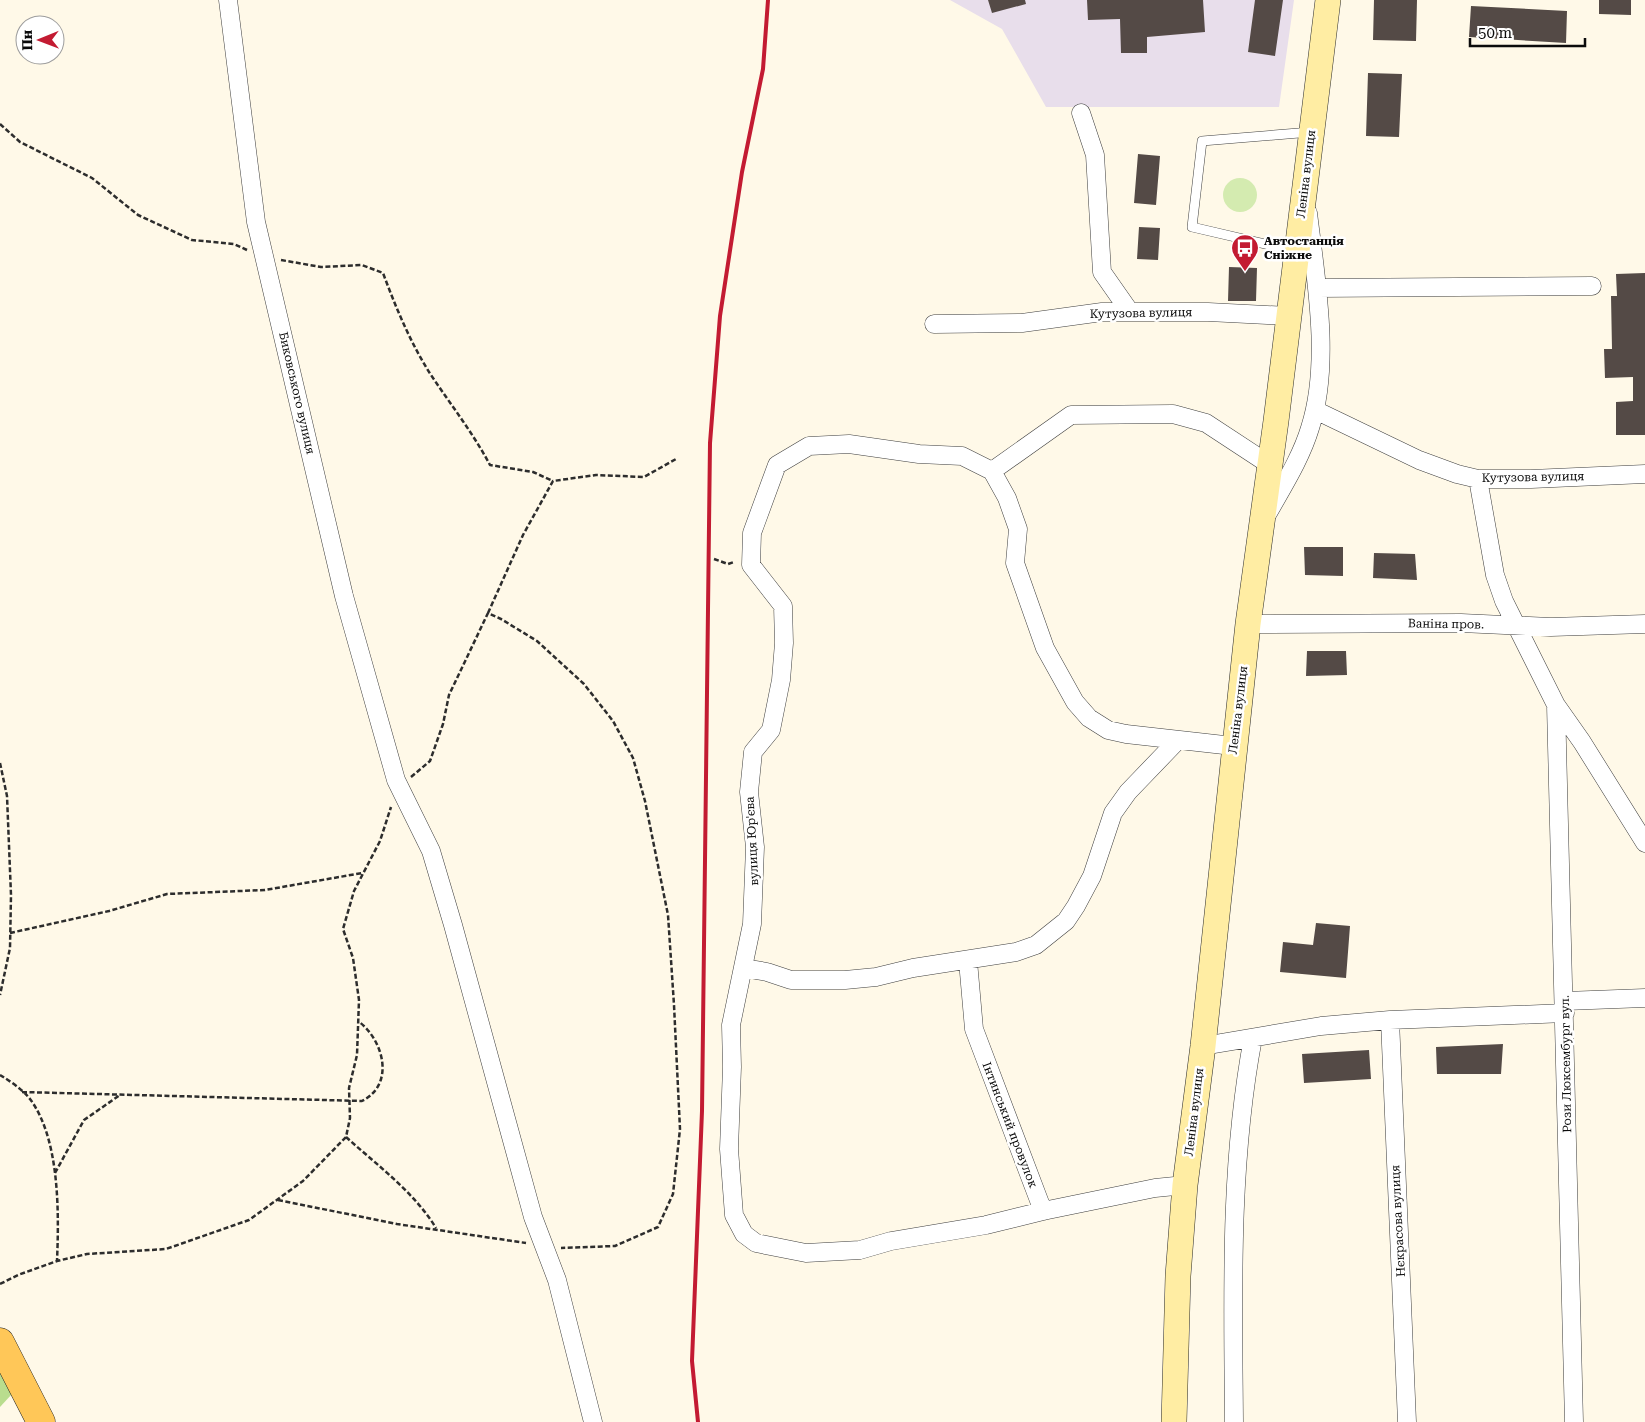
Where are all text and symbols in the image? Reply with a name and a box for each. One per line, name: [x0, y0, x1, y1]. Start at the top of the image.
north arrow: [15, 15, 65, 65]
scale bar: [1470, 15, 1585, 47]
text: 50 m: [1478, 24, 1513, 42]
text: Пн: [19, 29, 35, 51]
street label: Леніна вулиця: [1294, 129, 1318, 219]
bus stop icon: Автостанція Сніжне: [1230, 233, 1260, 272]
place label: Автостанція Сніжне: [1264, 234, 1344, 262]
street label: Кутузова вулиця: [1090, 305, 1193, 321]
street label: Биковського вулиця: [276, 331, 318, 456]
street label: Кутузова вулиця: [1482, 469, 1585, 485]
street label: Ваніна пров.: [1408, 616, 1484, 632]
street label: Леніна вулиця: [1226, 665, 1250, 755]
street label: вулиця Юр'єва: [743, 796, 761, 886]
street label: Рози Люксембург вул.: [1558, 995, 1574, 1133]
street label: Інтинський провулок: [980, 1060, 1041, 1190]
street label: Леніна вулиця: [1182, 1067, 1206, 1157]
street label: Нєкрасова вулиця: [1388, 1164, 1408, 1277]

